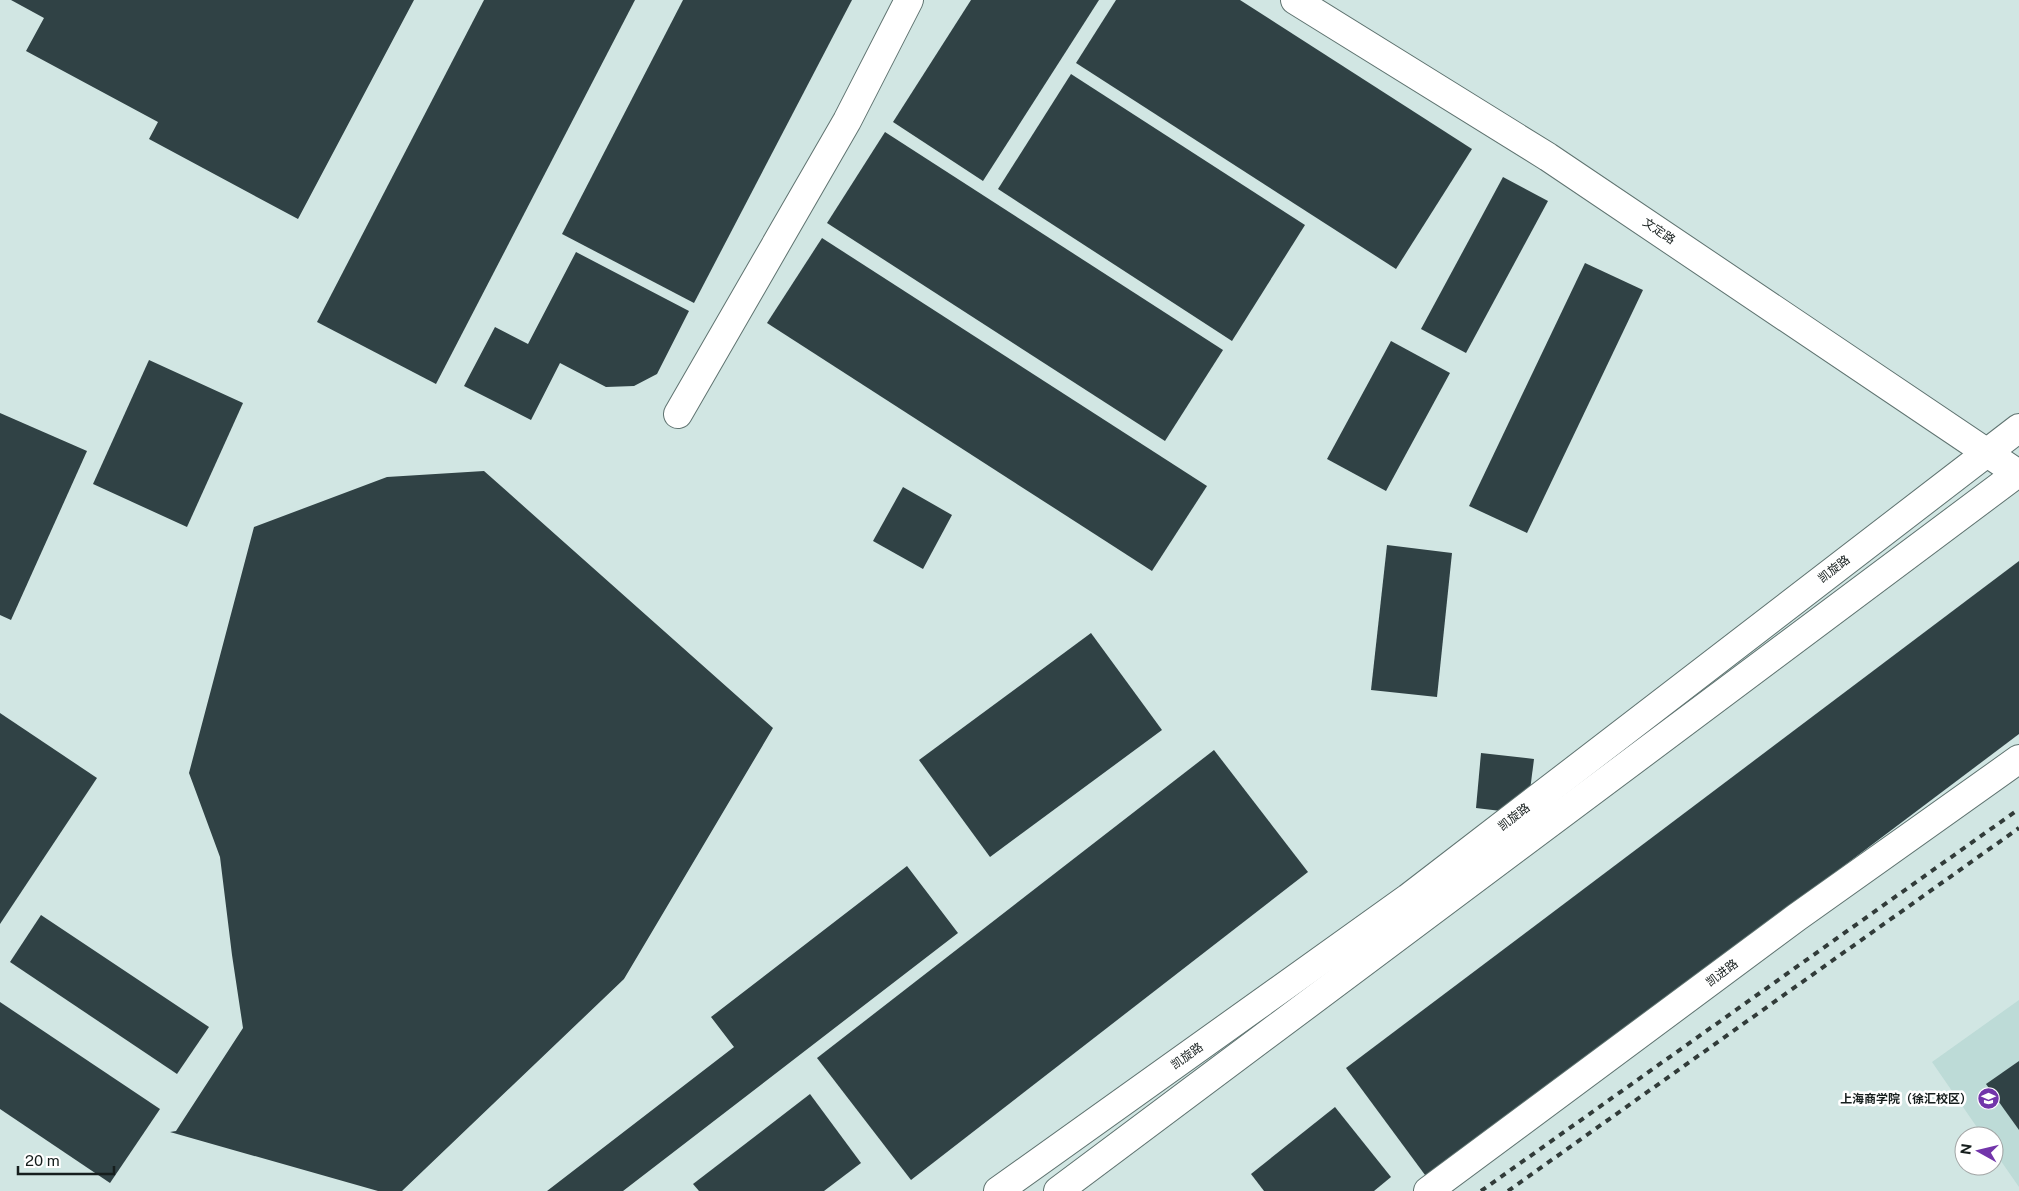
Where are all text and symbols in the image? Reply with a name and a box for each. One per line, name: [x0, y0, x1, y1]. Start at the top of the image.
street label: 文定路: [1640, 215, 1678, 247]
street label: 凯旋路: [1816, 552, 1852, 586]
street label: 凯旋路: [1496, 800, 1532, 834]
street label: 凯进路: [1703, 957, 1741, 989]
street label: 凯旋路: [1168, 1040, 1206, 1072]
school or university icon: 上海商学院（徐汇校区）: [1976, 1087, 2000, 1111]
place label: 上海商学院（徐汇校区）: [1840, 1092, 1972, 1106]
north arrow: [1954, 1126, 2004, 1176]
text: N: [1957, 1143, 1975, 1156]
scale bar: [18, 1144, 114, 1176]
text: 20 m: [25, 1152, 60, 1169]

